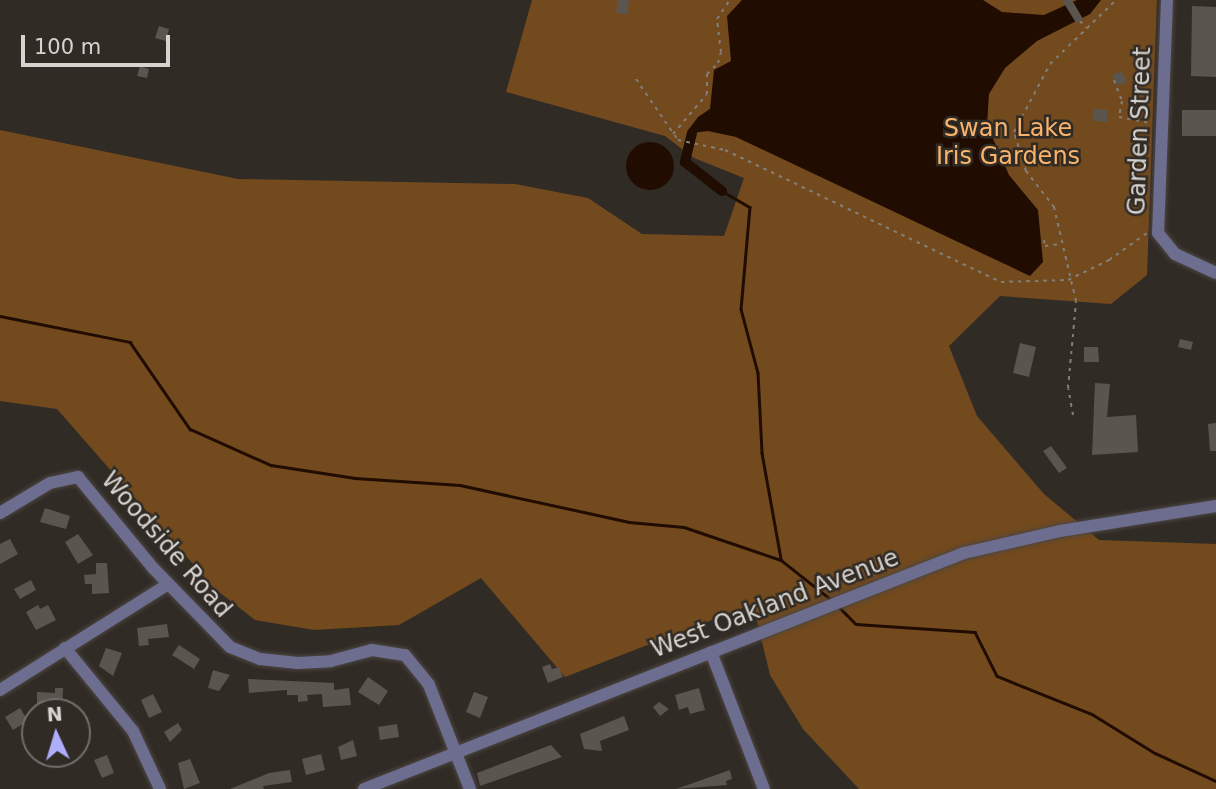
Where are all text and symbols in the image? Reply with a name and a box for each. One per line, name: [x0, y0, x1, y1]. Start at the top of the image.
scale bar: [24, 21, 173, 65]
text: 100 m: [34, 35, 101, 59]
street label: Garden Street: [1123, 46, 1157, 216]
park label: Swan Lake Iris Gardens: [936, 115, 1080, 171]
street label: Woodside Road: [95, 466, 237, 624]
street label: West Oakland Avenue: [647, 543, 903, 665]
north arrow: [21, 698, 91, 768]
text: N: [46, 703, 63, 726]

